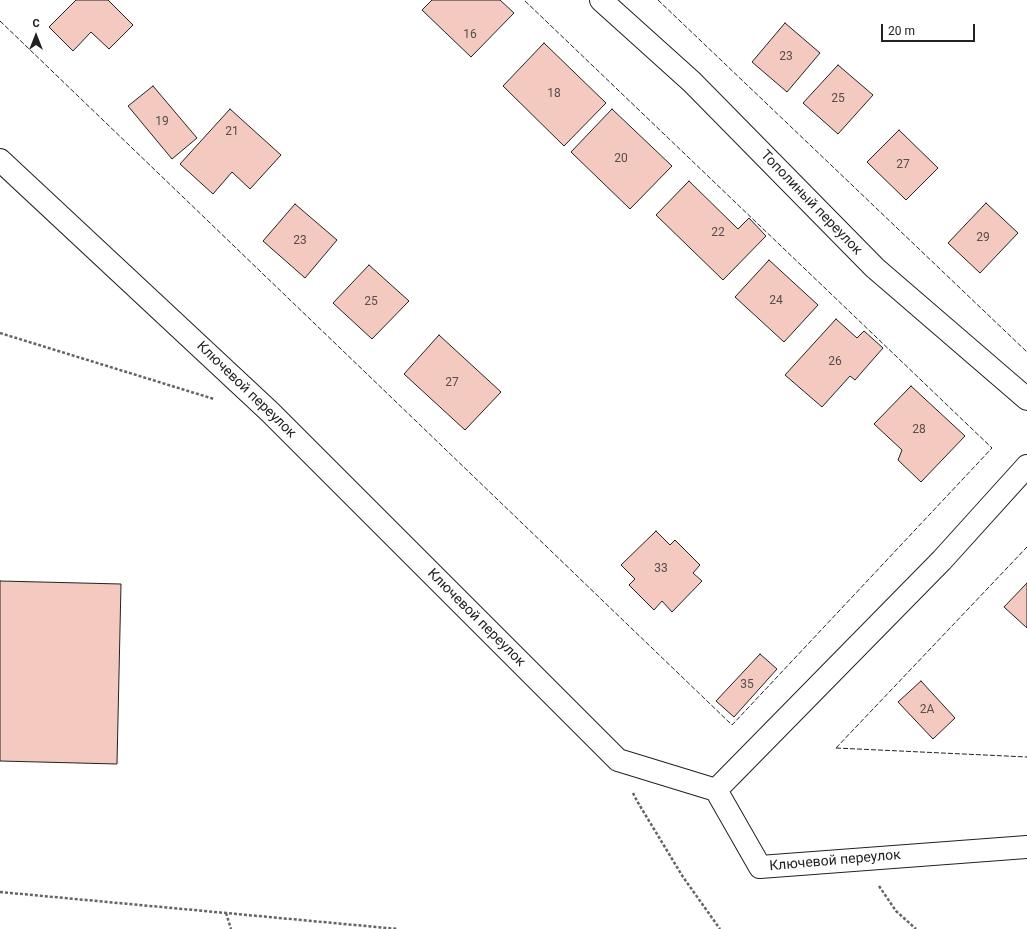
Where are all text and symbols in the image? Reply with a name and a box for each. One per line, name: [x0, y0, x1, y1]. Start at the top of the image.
north arrow: [16, 16, 56, 56]
scale bar: [883, 16, 977, 42]
text: С: [32, 17, 40, 30]
text: 20 m: [888, 24, 915, 38]
house number: 16: [463, 28, 477, 42]
house number: 23: [779, 50, 793, 64]
house number: 18: [547, 87, 561, 101]
house number: 25: [831, 92, 845, 106]
house number: 19: [155, 115, 169, 129]
house number: 21: [225, 125, 239, 139]
street label: Тополиный переулок: [757, 147, 865, 259]
house number: 20: [614, 152, 628, 166]
house number: 27: [896, 158, 910, 172]
house number: 22: [711, 226, 725, 240]
house number: 29: [976, 231, 990, 245]
house number: 23: [293, 234, 307, 248]
house number: 24: [769, 294, 783, 308]
house number: 25: [364, 295, 378, 309]
street label: Ключевой переулок: [193, 338, 299, 442]
house number: 26: [828, 355, 842, 369]
house number: 27: [445, 376, 459, 390]
house number: 28: [912, 423, 926, 437]
house number: 33: [654, 562, 668, 576]
street label: Ключевой переулок: [423, 565, 529, 671]
house number: 35: [740, 678, 754, 692]
house number: 2А: [920, 703, 934, 717]
street label: Ключевой переулок: [769, 847, 901, 875]

